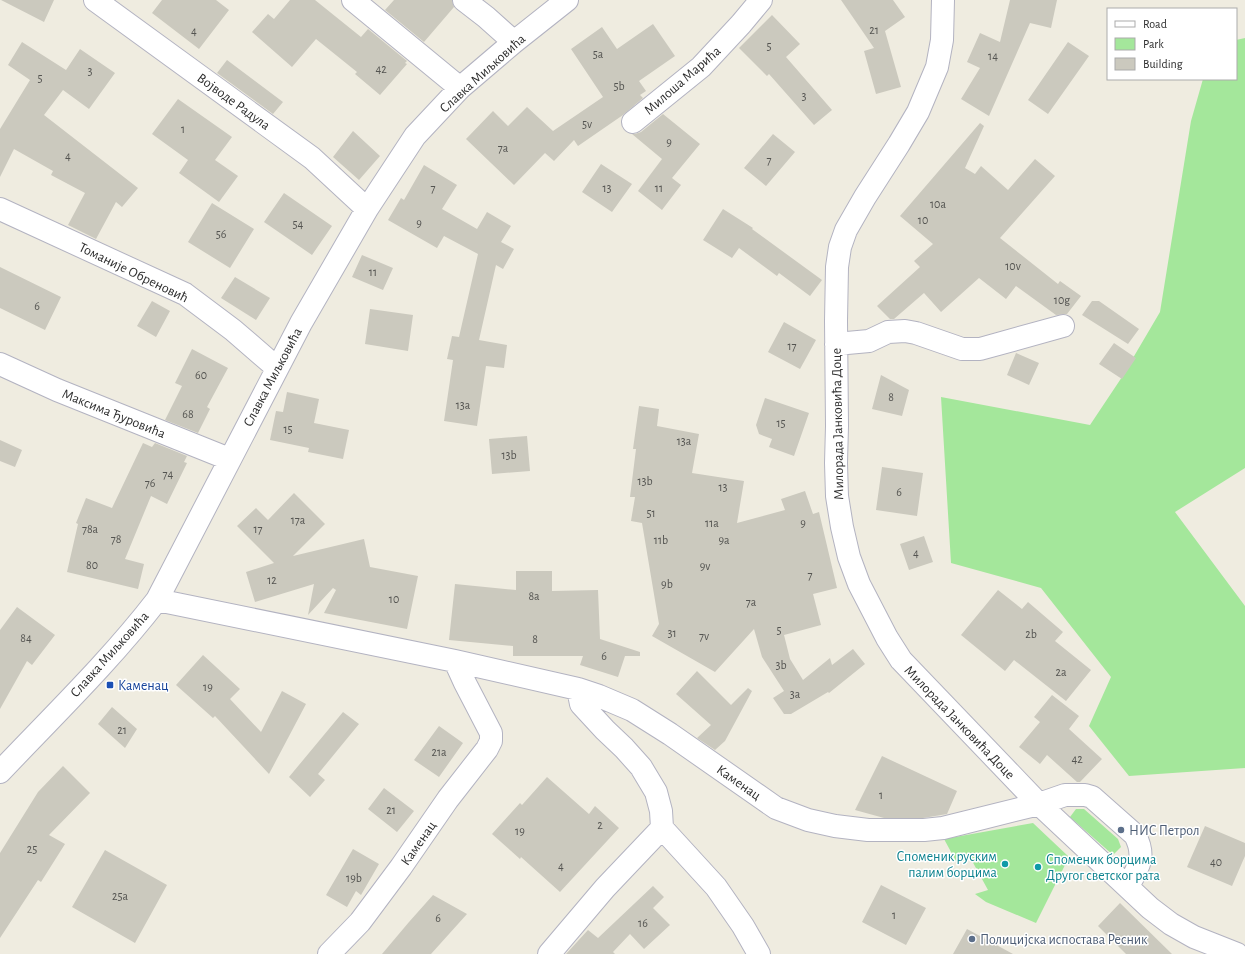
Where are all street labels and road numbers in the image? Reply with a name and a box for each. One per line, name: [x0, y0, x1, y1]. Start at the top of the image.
street label: Славка Миљковића: [437, 31, 529, 116]
street label: Милоша Марића: [642, 43, 724, 118]
street label: Војводе Радула: [194, 71, 273, 133]
street label: Томаније Обреновић: [77, 240, 190, 305]
street label: Славка Миљковића: [241, 325, 305, 429]
street label: Милорада Јанковића Доце: [830, 348, 846, 500]
street label: Максима Ђуровића: [60, 387, 168, 441]
street label: Славка Миљковића: [68, 609, 152, 700]
street label: Милорада Јанковића Доце: [901, 663, 1017, 782]
street label: Каменац: [714, 763, 764, 803]
street label: Каменац: [399, 818, 439, 868]

